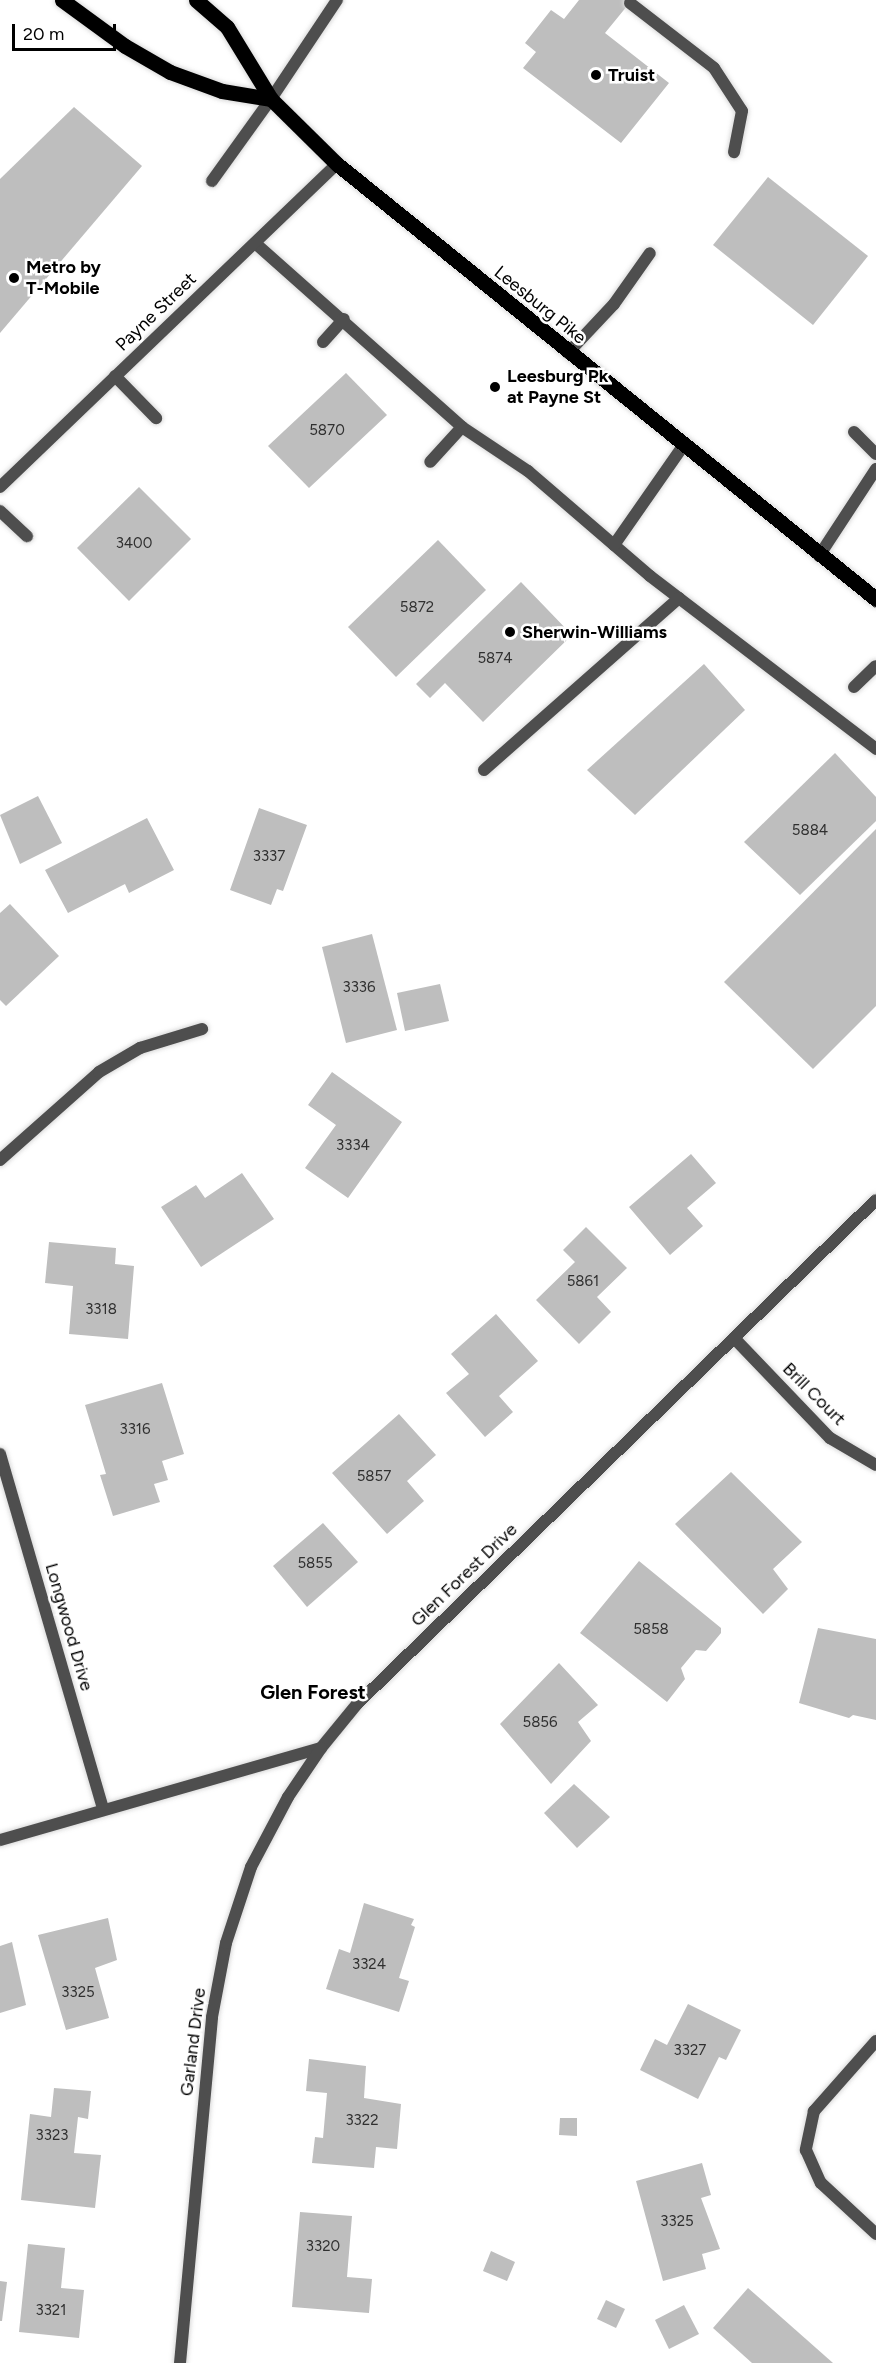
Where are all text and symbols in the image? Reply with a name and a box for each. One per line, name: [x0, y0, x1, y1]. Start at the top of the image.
scale bar: [15, 12, 118, 50]
text: 20 m: [23, 23, 64, 45]
place label: Truist: [608, 64, 655, 86]
marker: Truist: [589, 68, 603, 82]
place label: Metro by T-Mobile: [26, 257, 101, 300]
street label: Leesburg Pike: [490, 261, 590, 349]
street label: Payne Street: [111, 268, 201, 356]
marker: Metro by T-Mobile: [7, 271, 21, 285]
place label: Leesburg Pk at Payne St: [507, 366, 608, 409]
marker: Leesburg Pk at Payne St: [488, 380, 502, 394]
house number: 5870: [309, 422, 345, 440]
house number: 3400: [116, 535, 152, 553]
house number: 5872: [400, 599, 434, 617]
place label: Sherwin-Williams: [522, 621, 667, 643]
marker: Sherwin-Williams: [503, 625, 517, 639]
house number: 5874: [477, 650, 513, 668]
house number: 5884: [792, 822, 828, 840]
house number: 3337: [253, 848, 285, 866]
house number: 3336: [343, 979, 375, 997]
house number: 3334: [336, 1137, 370, 1155]
house number: 5861: [567, 1273, 599, 1291]
house number: 3318: [85, 1301, 117, 1319]
street label: Brill Court: [778, 1358, 850, 1430]
house number: 3316: [119, 1421, 151, 1439]
house number: 5857: [357, 1468, 391, 1486]
street label: Glen Forest Drive: [406, 1519, 522, 1631]
house number: 5855: [297, 1555, 333, 1573]
street label: Longwood Drive: [40, 1561, 98, 1693]
house number: 5858: [633, 1621, 669, 1639]
district label: Glen Forest: [260, 1680, 366, 1704]
house number: 5856: [523, 1714, 557, 1732]
house number: 3324: [352, 1956, 386, 1974]
house number: 3325: [61, 1984, 95, 2002]
street label: Garland Drive: [176, 1987, 210, 2097]
house number: 3327: [674, 2042, 706, 2060]
house number: 3322: [345, 2112, 379, 2130]
house number: 3323: [36, 2127, 68, 2145]
house number: 3325: [660, 2213, 694, 2231]
house number: 3320: [306, 2238, 340, 2256]
house number: 3321: [36, 2302, 66, 2320]

